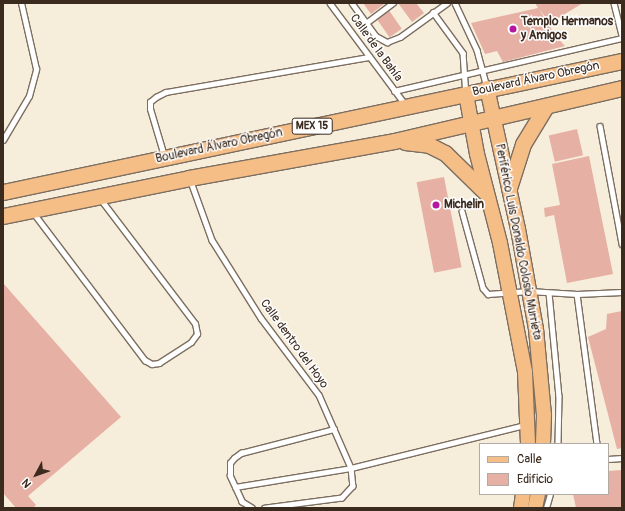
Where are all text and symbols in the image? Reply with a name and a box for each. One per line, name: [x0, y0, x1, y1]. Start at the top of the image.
street label: Calle de la Bahía: [347, 12, 405, 84]
place label: Templo Hermanos y Amigos: [521, 15, 613, 43]
marker: Templo Hermanos y Amigos: [508, 24, 518, 34]
street label: Boulevard Álvaro Obregón: [471, 59, 601, 99]
road number: MEX 15: [291, 117, 333, 135]
street label: Boulevard Álvaro Obregón: [154, 126, 284, 166]
street label: Periférico Luis Donaldo Colosio Murrieta: [492, 143, 544, 341]
place label: Michelin: [444, 198, 484, 212]
marker: Michelin: [431, 200, 441, 210]
street label: Calle dentro del Hoyo: [257, 297, 331, 391]
legend: [479, 443, 609, 495]
text: Calle: [517, 452, 542, 467]
north arrow: [16, 455, 56, 495]
text: Edificio: [517, 472, 553, 487]
text: N: [19, 476, 34, 490]

